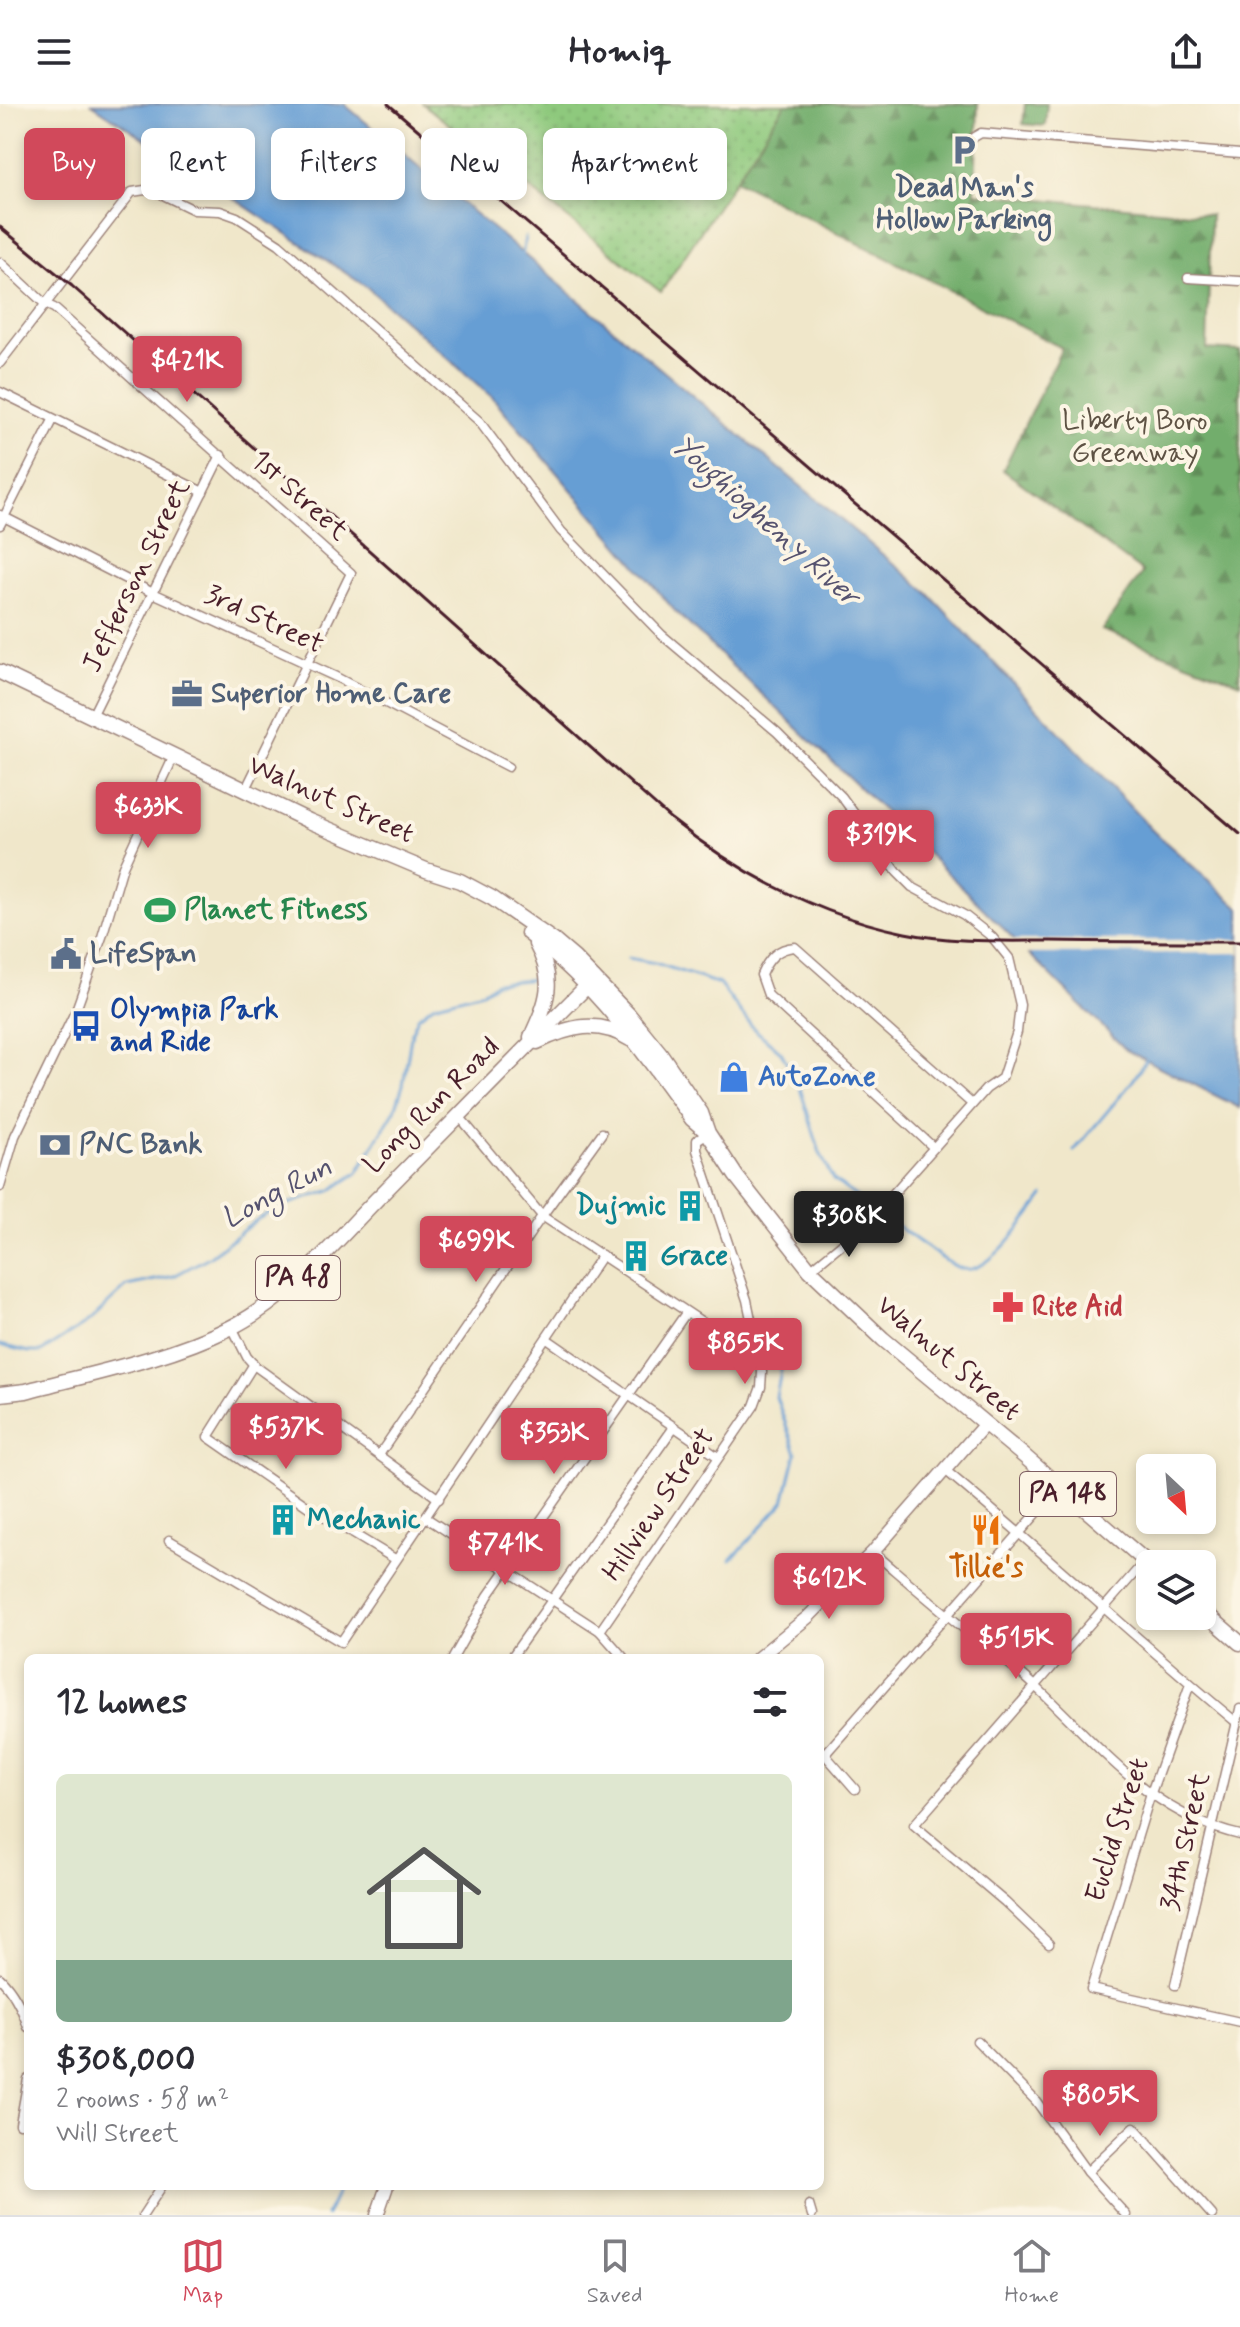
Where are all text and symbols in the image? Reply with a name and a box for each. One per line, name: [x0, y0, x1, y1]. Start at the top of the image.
text: Homiq: [568, 29, 672, 76]
icon: menu: [32, 30, 76, 74]
icon: share: [1164, 30, 1208, 74]
chip: Buy: [24, 128, 125, 200]
chip: Rent: [141, 128, 255, 200]
chip: Filters: [271, 128, 405, 200]
chip: New: [421, 128, 527, 200]
chip: Apartment: [543, 128, 727, 200]
parking icon: Dead Man's Hollow Parking: [947, 133, 981, 167]
place label: Dead Man's Hollow Parking: [876, 170, 1052, 242]
pin: $421K: [131, 336, 243, 404]
text: $421K: [151, 345, 223, 379]
park label: Liberty Boro Greenway: [1062, 403, 1208, 472]
water label: Youghiogheny River: [662, 427, 870, 621]
street label: 1st Street: [242, 442, 356, 550]
street label: Jefferson Street: [74, 473, 200, 679]
street label: 3rd Street: [199, 576, 329, 664]
place label: Superior Home Care: [211, 676, 451, 713]
office icon: Superior Home Care: [170, 677, 204, 711]
street label: Walnut Street: [242, 747, 420, 853]
pin: $633K: [92, 782, 204, 850]
text: $633K: [114, 791, 182, 825]
pin: $319K: [825, 810, 937, 878]
text: $319K: [846, 819, 916, 853]
place label: Planet Fitness: [184, 892, 368, 929]
sports icon: Planet Fitness: [143, 893, 177, 927]
place label: LifeSpan: [90, 936, 197, 973]
public building icon: LifeSpan: [49, 937, 83, 971]
place label: Olympia Park and Ride: [110, 992, 278, 1061]
bus stop icon: Olympia Park and Ride: [69, 1009, 103, 1043]
street label: Long Run Road: [356, 1030, 510, 1184]
place label: AutoZone: [758, 1059, 876, 1096]
shop icon: AutoZone: [717, 1060, 751, 1094]
place label: PNC Bank: [79, 1127, 202, 1164]
bank icon: PNC Bank: [38, 1128, 72, 1162]
water label: Long Run: [215, 1148, 340, 1241]
place label: Dujmic: [575, 1188, 667, 1225]
building icon: Dujmic: [673, 1189, 707, 1223]
pin: $308K: [793, 1191, 905, 1259]
text: $308K: [812, 1200, 886, 1234]
pin: $699K: [420, 1216, 532, 1284]
text: $699K: [438, 1225, 514, 1259]
place label: Grace: [660, 1238, 728, 1275]
building icon: Grace: [619, 1239, 653, 1273]
road number: PA 48: [256, 1256, 340, 1300]
street label: Walnut Street: [868, 1288, 1028, 1430]
place label: Rite Aid: [1032, 1289, 1123, 1326]
pharmacy icon: Rite Aid: [991, 1290, 1025, 1324]
pin: $855K: [689, 1318, 801, 1386]
text: $855K: [707, 1327, 783, 1361]
pin: $537K: [230, 1403, 342, 1471]
pin: $353K: [498, 1408, 610, 1476]
text: $537K: [249, 1412, 323, 1446]
text: $353K: [519, 1417, 589, 1451]
street label: Hillview Street: [594, 1421, 724, 1589]
north arrow: [1136, 1454, 1216, 1534]
map controls: [1136, 1454, 1216, 1630]
road number: PA 148: [1020, 1472, 1116, 1516]
place label: Mechanic: [307, 1502, 421, 1539]
building icon: Mechanic: [266, 1503, 300, 1537]
restaurant icon: Tillie's: [969, 1513, 1003, 1547]
pin: $741K: [449, 1519, 561, 1587]
text: $741K: [467, 1528, 543, 1562]
place label: Tillie's: [949, 1550, 1024, 1587]
button: layers: [1136, 1550, 1216, 1630]
pin: $612K: [773, 1553, 885, 1621]
text: $612K: [792, 1562, 866, 1596]
pin: $515K: [960, 1613, 1072, 1681]
text: $515K: [979, 1622, 1053, 1656]
text: 12 homes: [56, 1680, 187, 1725]
icon: filters: [748, 1680, 792, 1724]
street label: Euclid Street: [1077, 1753, 1159, 1907]
street label: 34th Street: [1152, 1769, 1220, 1915]
icon: home: [352, 1826, 496, 1970]
text: $308,000: [56, 2038, 195, 2083]
pin: $805K: [1044, 2070, 1156, 2138]
text: $805K: [1061, 2079, 1139, 2113]
text: 2 rooms · 58 m²: [56, 2083, 229, 2117]
text: Will Street: [56, 2117, 178, 2151]
tab: Map: [181, 2234, 225, 2310]
tab: Saved: [587, 2234, 642, 2310]
tab: Home: [1004, 2234, 1059, 2310]

